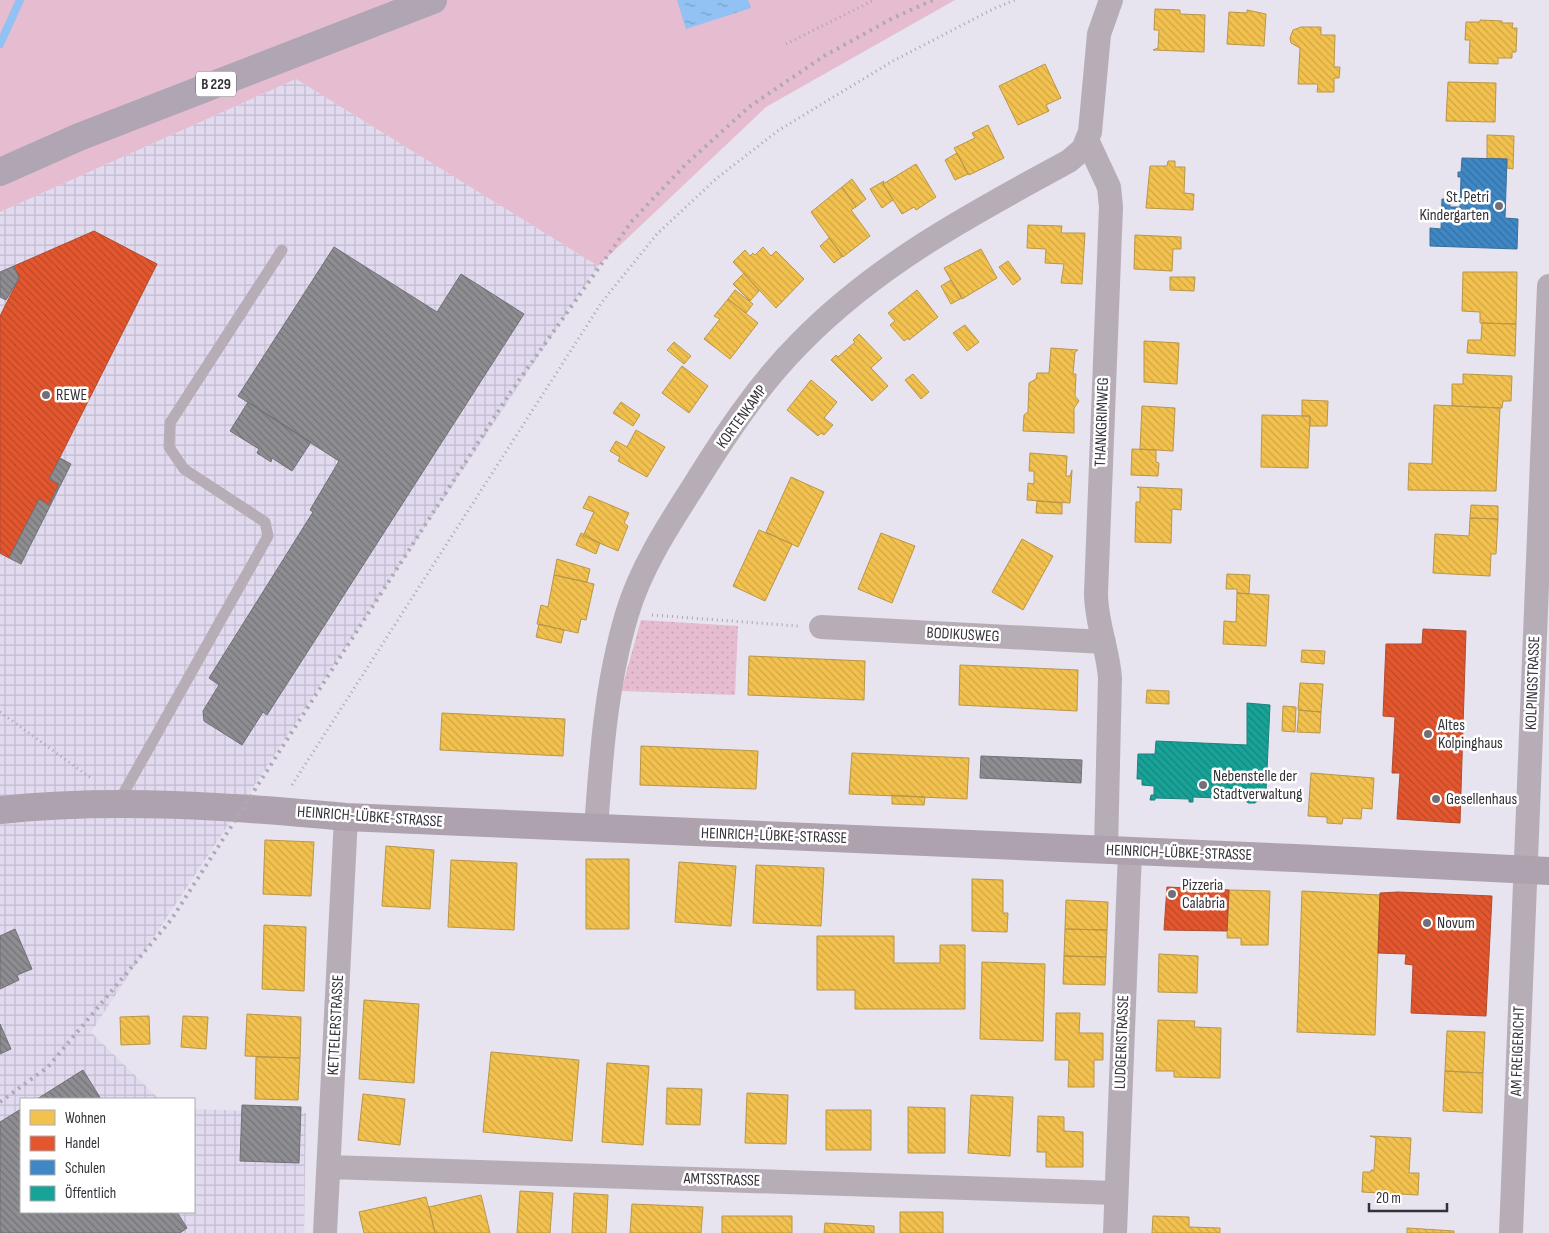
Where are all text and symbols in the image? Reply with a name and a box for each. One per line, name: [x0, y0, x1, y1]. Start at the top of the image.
road number: B 229: [196, 72, 236, 96]
place label: St. Petri Kindergarten: [1419, 188, 1489, 225]
marker: St. Petri Kindergarten: [1493, 200, 1505, 212]
street label: THANKGRIMWEG: [1091, 377, 1113, 467]
street label: KORTENKAMP: [713, 381, 771, 452]
place label: REWE: [56, 386, 87, 405]
marker: REWE: [40, 389, 52, 401]
street label: BODIKUSWEG: [926, 624, 1000, 646]
street label: KOLPINGSTRASSE: [1522, 636, 1544, 730]
place label: Altes Kolpinghaus: [1437, 716, 1503, 753]
marker: Altes Kolpinghaus: [1422, 728, 1434, 740]
place label: Nebenstelle der Stadtverwaltung: [1213, 767, 1302, 804]
marker: Nebenstelle der Stadtverwaltung: [1197, 779, 1209, 791]
place label: Gesellenhaus: [1446, 790, 1518, 809]
marker: Gesellenhaus: [1430, 793, 1442, 805]
street label: HEINRICH-LÜBKE-STRASSE: [296, 802, 444, 832]
street label: HEINRICH-LÜBKE-STRASSE: [701, 824, 847, 848]
street label: HEINRICH-LÜBKE-STRASSE: [1106, 841, 1252, 865]
place label: Pizzeria Calabria: [1182, 876, 1225, 913]
marker: Pizzeria Calabria: [1166, 888, 1178, 900]
place label: Novum: [1437, 914, 1475, 933]
marker: Novum: [1421, 917, 1433, 929]
street label: KETTELERSTRASSE: [324, 974, 348, 1076]
street label: LUDGERISTRASSE: [1111, 995, 1133, 1089]
street label: AM FREIGERICHT: [1507, 1005, 1529, 1097]
legend: [20, 1098, 195, 1213]
text: Wohnen: [65, 1109, 106, 1128]
text: Handel: [65, 1134, 100, 1153]
text: Schulen: [65, 1159, 105, 1178]
street label: AMTSSTRASSE: [682, 1169, 761, 1191]
scale bar: [1369, 1180, 1446, 1212]
text: Öffentlich: [65, 1184, 116, 1203]
text: 20 m: [1376, 1189, 1401, 1208]

